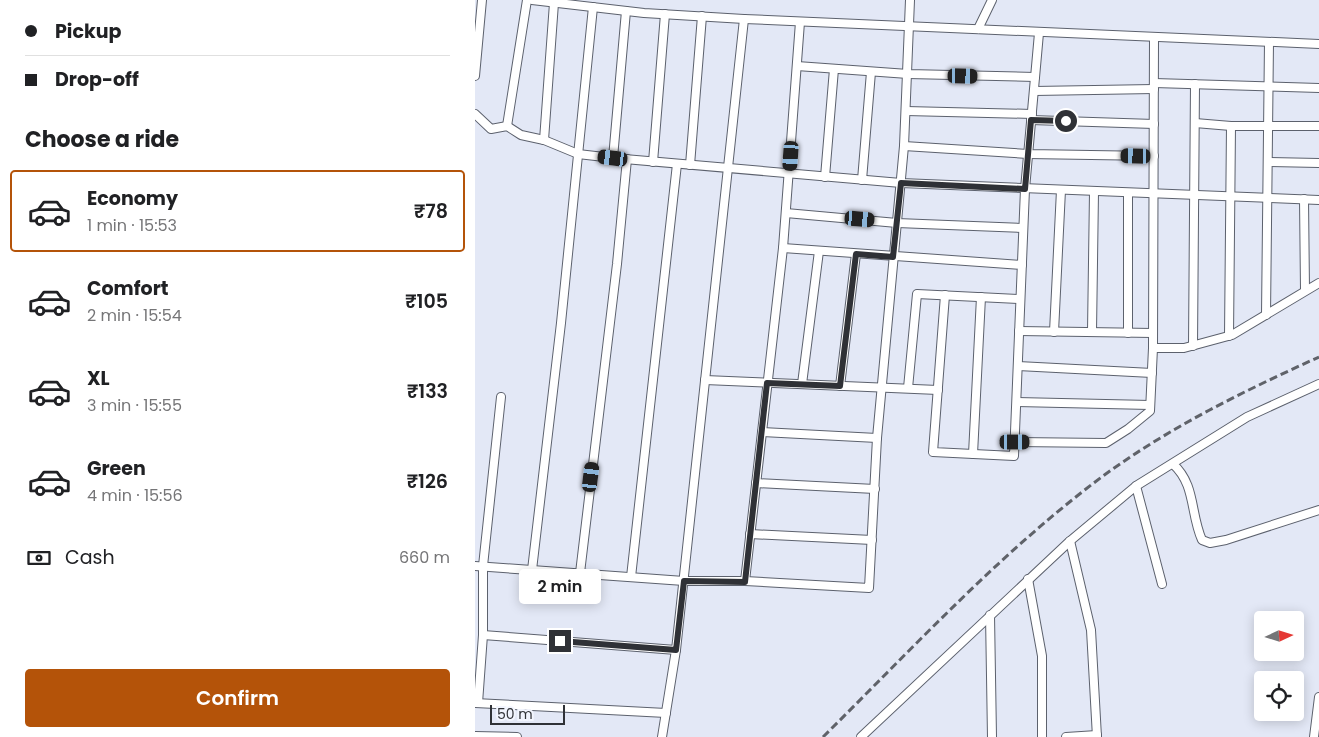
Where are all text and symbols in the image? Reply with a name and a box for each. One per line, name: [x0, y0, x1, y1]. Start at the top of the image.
text: Pickup: [55, 18, 121, 45]
text: Drop-off: [55, 66, 139, 93]
car: [947, 68, 978, 84]
route start: [1055, 110, 1077, 132]
text: Choose a ride: [25, 124, 179, 155]
car: [782, 141, 799, 171]
car: [1120, 148, 1151, 164]
car: [597, 149, 628, 167]
text: Economy: [87, 185, 178, 212]
icon: car: [27, 189, 72, 234]
text: ₹78: [414, 198, 448, 225]
car: [844, 210, 875, 228]
text: 1 min · 15:53: [87, 214, 177, 237]
text: Comfort: [87, 275, 169, 302]
icon: car: [27, 279, 72, 324]
text: ₹105: [405, 288, 448, 315]
text: 2 min · 15:54: [87, 304, 182, 327]
text: XL: [87, 365, 110, 392]
icon: car: [27, 369, 72, 414]
text: ₹133: [407, 378, 448, 405]
text: 3 min · 15:55: [87, 394, 182, 417]
car: [1000, 435, 1030, 450]
text: Green: [87, 455, 146, 482]
icon: car: [27, 459, 72, 504]
car: [581, 461, 600, 493]
text: ₹126: [406, 468, 448, 495]
text: 4 min · 15:56: [87, 484, 183, 507]
icon: cash: [25, 544, 53, 572]
text: Cash: [65, 544, 115, 571]
text: 660 m: [399, 546, 450, 569]
callout: 2 min: [519, 568, 601, 604]
text: 2 min: [538, 575, 582, 598]
north arrow: [1254, 611, 1304, 661]
map controls: [1254, 611, 1304, 721]
route end: [549, 630, 571, 652]
button: Confirm: [25, 669, 450, 727]
button: locate: [1254, 671, 1304, 721]
scale bar: [490, 702, 565, 725]
text: 50 m: [497, 704, 533, 724]

